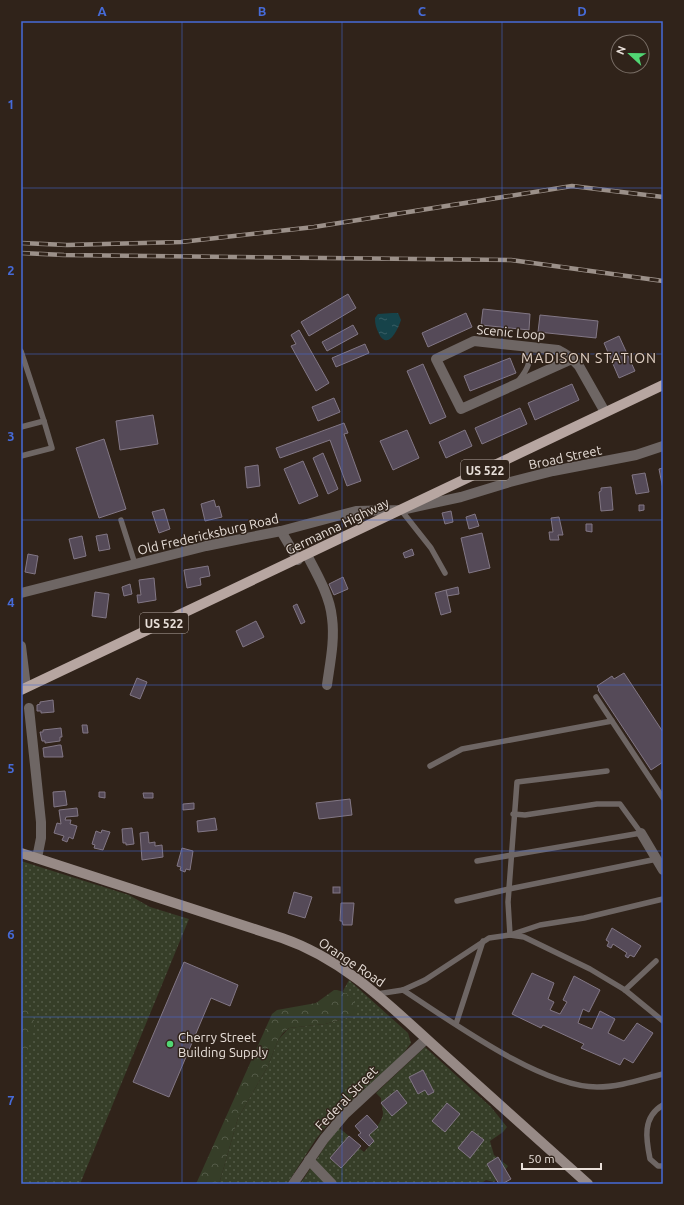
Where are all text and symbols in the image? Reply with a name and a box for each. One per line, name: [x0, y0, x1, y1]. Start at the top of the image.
text: A: [97, 4, 107, 18]
text: B: [258, 4, 267, 18]
text: C: [418, 4, 427, 18]
text: D: [577, 4, 587, 18]
north arrow: [610, 34, 650, 74]
text: N: [614, 44, 628, 56]
text: 1: [7, 97, 15, 111]
text: 2: [7, 263, 15, 277]
street label: Scenic Loop: [476, 322, 546, 342]
district label: MADISON STATION: [521, 350, 657, 366]
text: 3: [7, 429, 15, 443]
street label: Broad Street: [527, 442, 603, 472]
road number: US 522: [461, 460, 509, 480]
street label: Germanna Highway: [283, 495, 391, 557]
street label: Old Fredericksburg Road: [136, 511, 280, 557]
text: 4: [7, 595, 15, 609]
road number: US 522: [140, 613, 188, 633]
text: 5: [7, 761, 15, 775]
text: 6: [7, 927, 15, 941]
street label: Orange Road: [316, 935, 388, 989]
place label: Cherry Street Building Supply: [178, 1030, 268, 1059]
marker: Cherry Street Building Supply: [165, 1039, 175, 1049]
street label: Federal Street: [312, 1063, 380, 1133]
text: 7: [7, 1093, 15, 1107]
scale bar: [522, 1145, 601, 1171]
text: 50 m: [528, 1152, 555, 1165]

